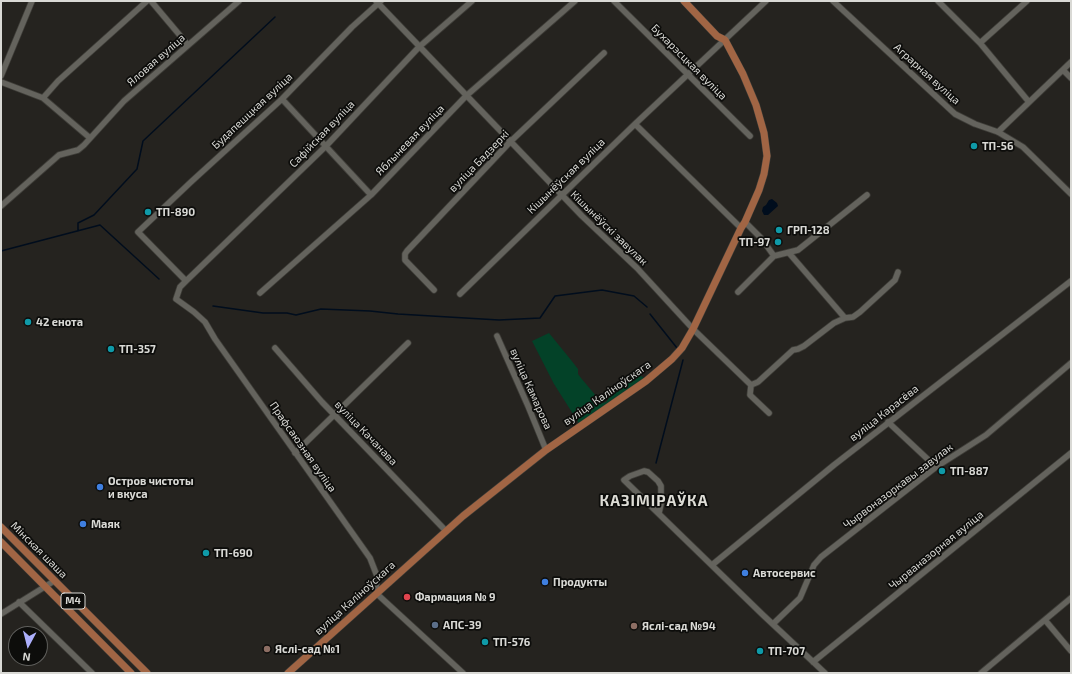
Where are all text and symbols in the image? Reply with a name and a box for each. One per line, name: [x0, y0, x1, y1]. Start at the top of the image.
street label: Бухарэсцкая вуліца: [648, 21, 730, 103]
street label: Яловая вуліца: [124, 31, 188, 89]
street label: Аграрная вуліца: [891, 41, 963, 107]
street label: Будапешцкая вуліца: [209, 70, 295, 152]
street label: Сафійская вуліца: [287, 98, 357, 170]
street label: Яблыневая вуліца: [373, 102, 447, 178]
street label: вуліца Бадзеркі: [446, 127, 512, 195]
street label: Кішынёўская вуліца: [524, 135, 608, 217]
place label: ТП-56: [982, 139, 1013, 153]
marker: ТП-56: [969, 141, 979, 151]
street label: Кішынёўскі завулак: [568, 188, 650, 268]
place label: ТП-890: [156, 205, 195, 219]
marker: ТП-890: [143, 207, 153, 217]
place label: ГРП-128: [787, 223, 830, 237]
marker: ГРП-128: [774, 225, 784, 235]
place label: ТП-97: [739, 235, 770, 249]
marker: ТП-97: [773, 237, 783, 247]
place label: 42 енота: [36, 315, 83, 329]
marker: 42 енота: [23, 317, 33, 327]
place label: ТП-357: [119, 342, 156, 356]
marker: ТП-357: [106, 344, 116, 354]
street label: вуліца Камарова: [507, 346, 555, 432]
street label: вуліца Каліноўскага: [561, 358, 653, 428]
street label: вуліца Карасёва: [847, 382, 921, 444]
street label: вуліца Качанава: [332, 398, 400, 468]
street label: Прафсаюзная вуліца: [267, 399, 339, 495]
street label: Чырвоназоркавы завулак: [841, 440, 955, 532]
place label: ТП-887: [950, 464, 988, 478]
marker: ТП-887: [937, 466, 947, 476]
place label: Остров чистоты и вкуса: [108, 474, 194, 500]
marker: Остров чистоты и вкуса: [95, 482, 105, 492]
district label: КАЗІМІРАЎКА: [600, 492, 708, 510]
street label: Чырваназорная вуліца: [886, 508, 986, 592]
place label: Маяк: [91, 517, 120, 531]
street label: Мінская шаша: [8, 519, 70, 581]
marker: Маяк: [78, 519, 88, 529]
place label: ТП-690: [214, 546, 253, 560]
marker: ТП-690: [201, 548, 211, 558]
street label: вуліца Каліноўскага: [312, 558, 398, 638]
place label: Автосервис: [753, 566, 816, 580]
marker: Автосервис: [740, 568, 750, 578]
place label: Продукты: [553, 575, 607, 589]
marker: Продукты: [540, 577, 550, 587]
place label: Фармация № 9: [415, 590, 495, 604]
marker: Фармация № 9: [402, 592, 412, 602]
road number: М4: [61, 593, 85, 609]
place label: АПС-39: [443, 618, 482, 632]
place label: Яслі-сад №94: [642, 619, 716, 633]
marker: АПС-39: [430, 620, 440, 630]
marker: Яслі-сад №94: [629, 621, 639, 631]
north arrow: [8, 626, 48, 666]
place label: ТП-576: [493, 635, 530, 649]
marker: ТП-576: [480, 637, 490, 647]
place label: Яслі-сад №1: [275, 642, 340, 656]
marker: Яслі-сад №1: [262, 644, 272, 654]
place label: ТП-707: [768, 644, 805, 658]
marker: ТП-707: [755, 646, 765, 656]
text: N: [22, 650, 31, 664]

